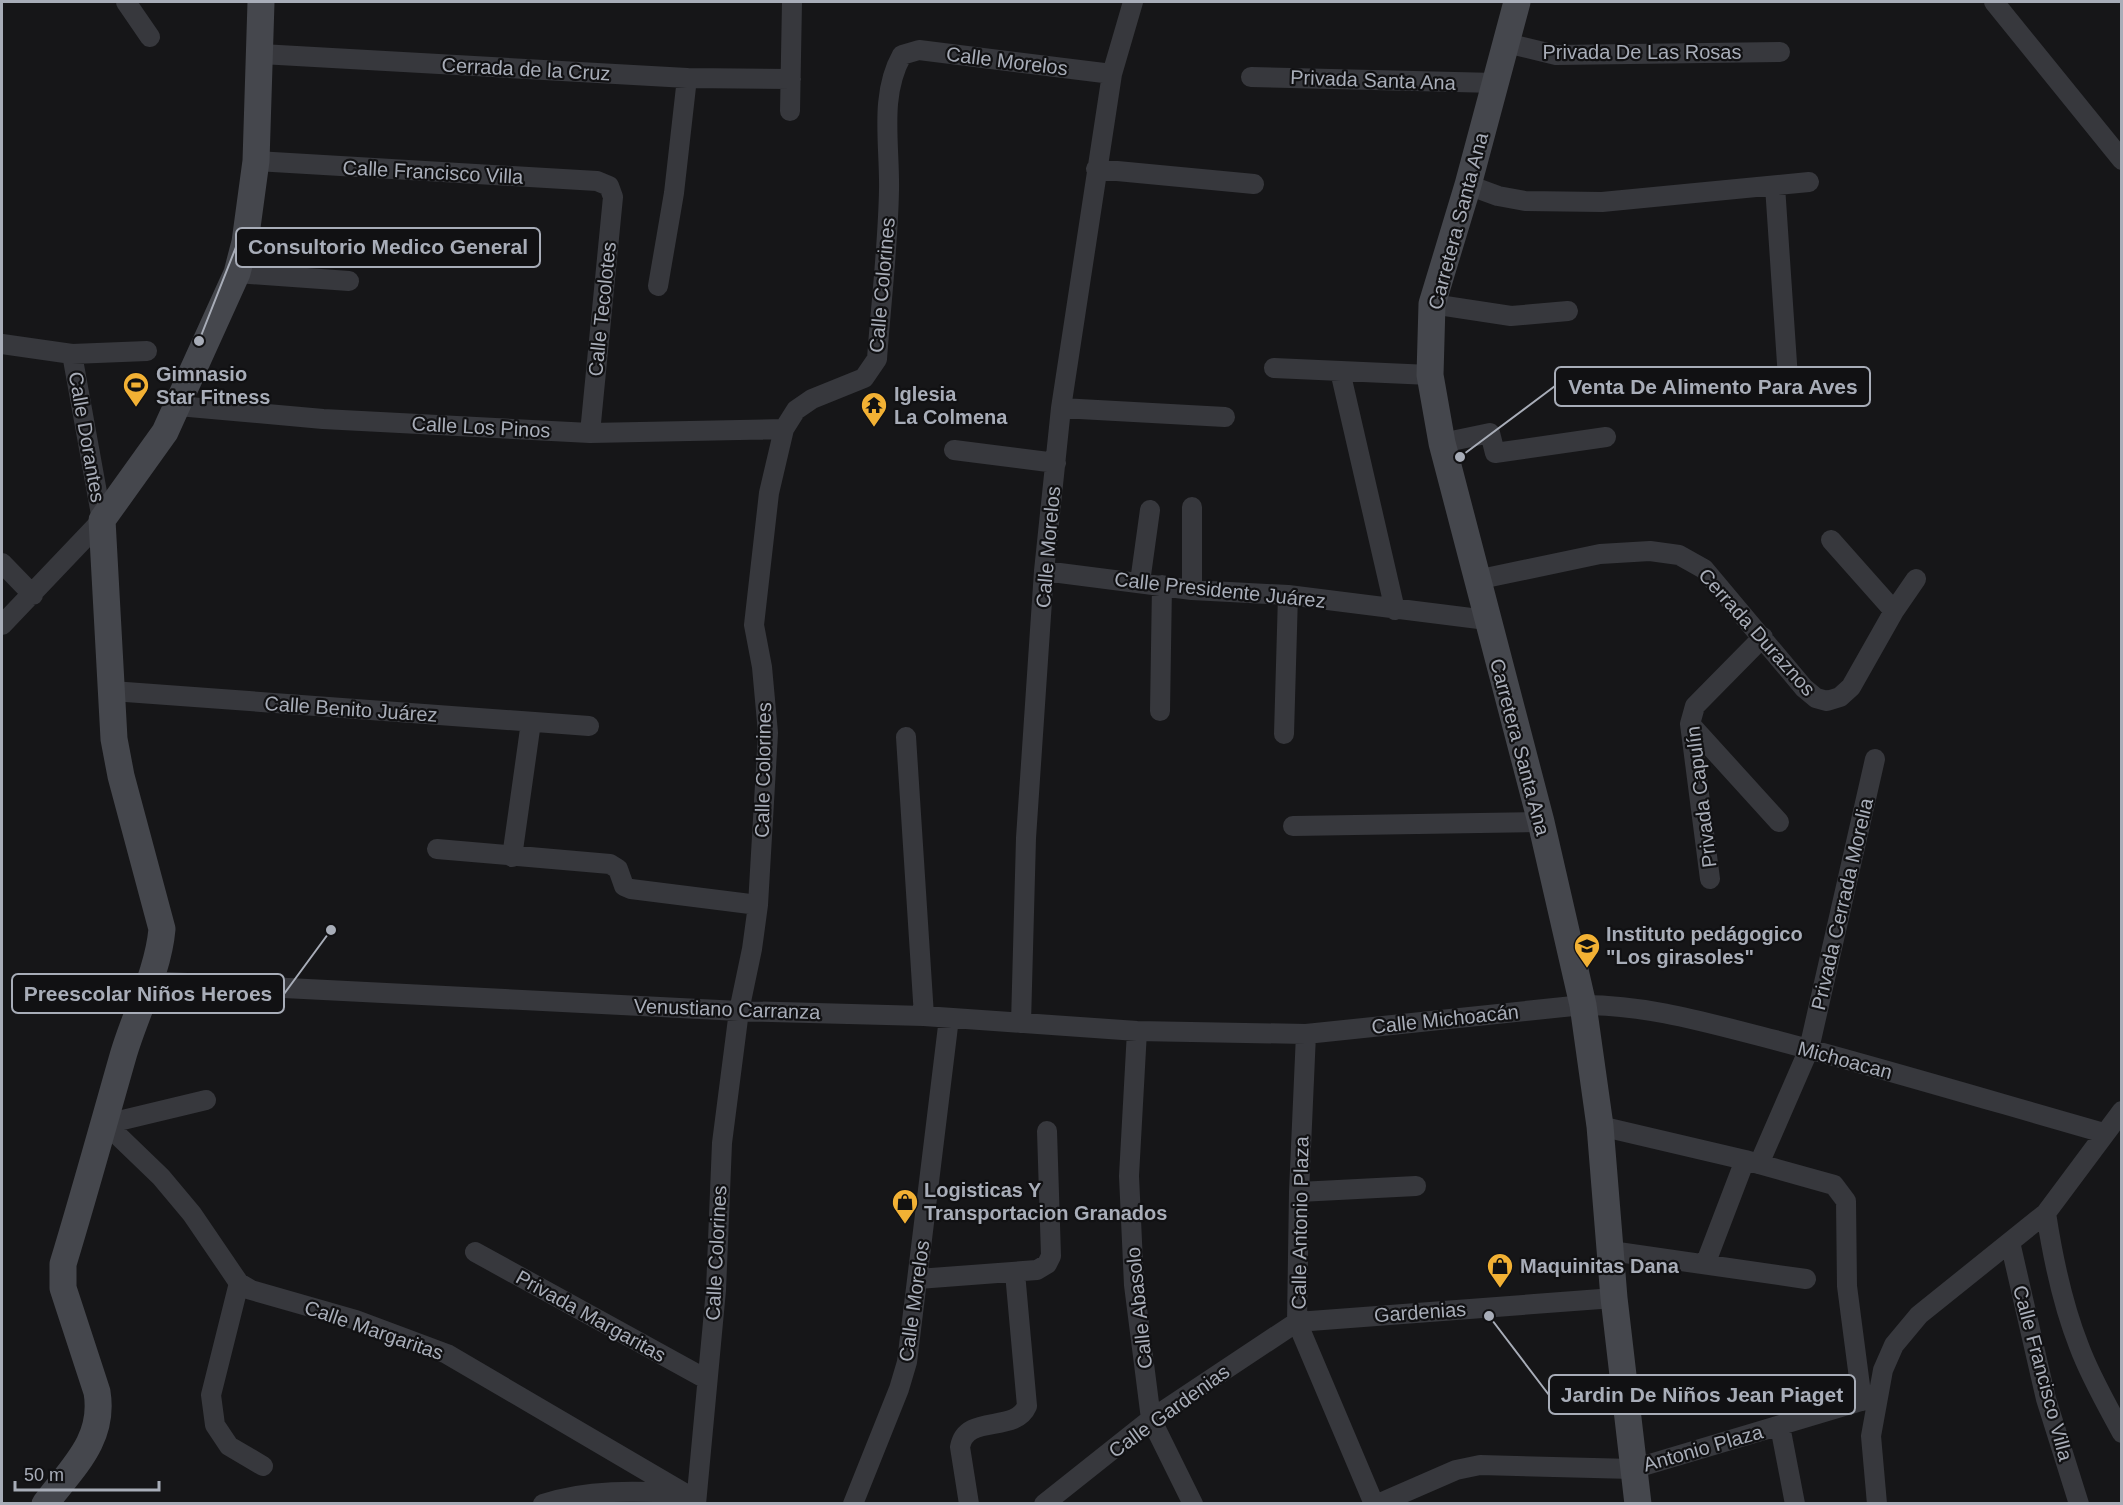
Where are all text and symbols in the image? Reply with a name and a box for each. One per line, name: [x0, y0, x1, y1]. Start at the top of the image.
street label: Privada De Las Rosas: [1543, 41, 1741, 63]
street label: Calle Morelos: [945, 43, 1069, 79]
street label: Cerrada de la Cruz: [441, 54, 611, 84]
street label: Privada Santa Ana: [1290, 66, 1457, 94]
street label: Carretera Santa Ana: [1424, 129, 1492, 312]
street label: Calle Francisco Villa: [342, 156, 525, 188]
street label: Calle Colorines: [865, 216, 899, 354]
callout: Consultorio Medico General: [236, 228, 540, 267]
text: Consultorio Medico General: [248, 235, 528, 258]
street label: Calle Tecolotes: [584, 241, 620, 377]
place label: Gimnasio Star Fitness: [156, 363, 270, 408]
callout: Venta De Alimento Para Aves: [1555, 367, 1870, 406]
street label: Calle Dorantes: [65, 370, 109, 504]
sports icon: Gimnasio Star Fitness: [121, 370, 151, 408]
text: Venta De Alimento Para Aves: [1568, 375, 1858, 398]
place label: Iglesia La Colmena: [894, 383, 1008, 428]
temple icon: Iglesia La Colmena: [859, 390, 889, 428]
street label: Calle Los Pinos: [411, 412, 551, 442]
street label: Calle Morelos: [1032, 485, 1064, 609]
street label: Cerrada Duraznos: [1694, 564, 1820, 700]
street label: Calle Presidente Juárez: [1113, 568, 1327, 612]
street label: Carretera Santa Ana: [1486, 656, 1554, 839]
street label: Calle Benito Juárez: [264, 692, 438, 726]
street label: Calle Colorines: [751, 702, 775, 838]
street label: Privada Capulín: [1681, 725, 1721, 869]
street label: Privada Cerrada Morelia: [1807, 795, 1877, 1012]
place label: Instituto pedágogico "Los girasoles": [1606, 923, 1803, 968]
school or university icon: Instituto pedágogico "Los girasoles": [1572, 931, 1602, 969]
callout: Preescolar Niños Heroes: [12, 974, 284, 1013]
text: Preescolar Niños Heroes: [24, 982, 272, 1005]
street label: Venustiano Carranza: [633, 995, 822, 1023]
street label: Calle Michoacán: [1370, 1000, 1520, 1038]
street label: Michoacan: [1795, 1037, 1895, 1083]
street label: Calle Antonio Plaza: [1287, 1135, 1313, 1310]
place label: Logisticas Y Transportacion Granados: [924, 1179, 1167, 1224]
street label: Calle Colorines: [701, 1185, 731, 1321]
shop icon: Logisticas Y Transportacion Granados: [890, 1187, 920, 1225]
street label: Calle Morelos: [895, 1239, 933, 1363]
street label: Calle Abasolo: [1122, 1246, 1156, 1370]
shop icon: Maquinitas Dana: [1485, 1251, 1515, 1289]
place label: Maquinitas Dana: [1520, 1255, 1680, 1277]
street label: Privada Margaritas: [512, 1266, 670, 1366]
street label: Calle Francisco Villa: [2009, 1283, 2077, 1464]
street label: Calle Margaritas: [302, 1296, 446, 1364]
street label: Gardenias: [1373, 1298, 1467, 1326]
street label: Calle Gardenias: [1105, 1360, 1233, 1462]
callout: Jardin De Niños Jean Piaget: [1549, 1375, 1855, 1414]
text: Jardin De Niños Jean Piaget: [1561, 1383, 1843, 1406]
street label: Antonio Plaza: [1641, 1420, 1766, 1476]
scale bar: [15, 1454, 159, 1492]
text: 50 m: [24, 1465, 64, 1485]

